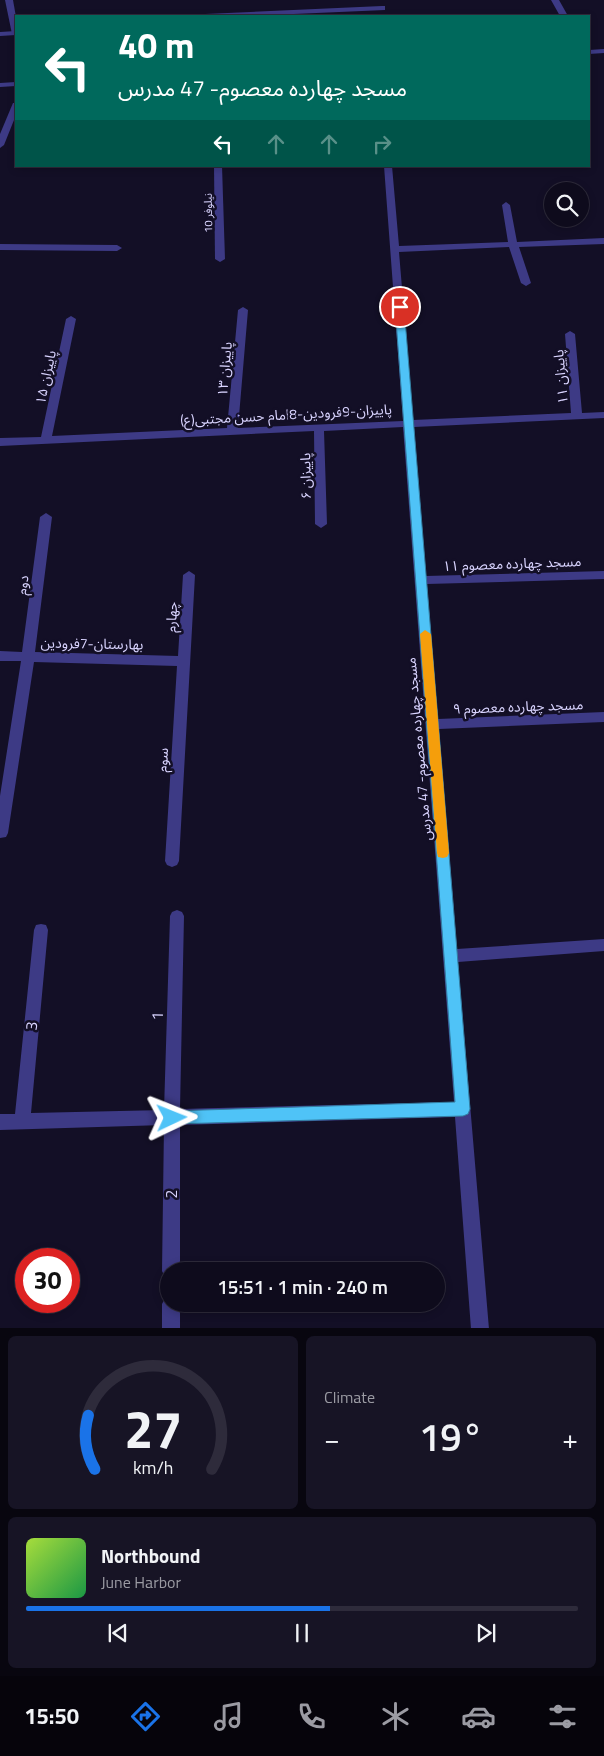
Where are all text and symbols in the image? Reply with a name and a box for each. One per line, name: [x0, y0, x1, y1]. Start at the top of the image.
text: 40 m: [118, 18, 194, 72]
icon: left: [35, 35, 100, 100]
text: مسجد چهارده معصوم- 47 مدرس: [118, 71, 407, 105]
icon: left: [209, 130, 237, 158]
icon: ahead: [262, 130, 290, 158]
icon: ahead: [315, 130, 343, 158]
icon: right: [368, 130, 396, 158]
map controls: [544, 182, 589, 227]
button: search: [544, 182, 589, 227]
street label: نیلوفر 10: [200, 193, 216, 233]
pin: [379, 286, 421, 328]
icon: arrive: [386, 293, 414, 321]
street label: پاییزان ۱۳: [211, 341, 237, 397]
street label: پاییزان ۱۵: [29, 348, 61, 406]
street label: پاییزان ۱۱: [547, 349, 573, 405]
street label: پاییزان-9فرودین-8امام حسن مجتبی(ع): [180, 398, 392, 431]
street label: پاییزان ۶: [294, 452, 316, 500]
street label: مسجد چهارده معصوم ۱۱: [442, 550, 582, 577]
street label: دوم: [10, 574, 35, 596]
street label: چهارم: [160, 601, 183, 633]
street label: بهارستان-7فرودین: [40, 632, 144, 654]
street label: مسجد چهارده معصوم- 47 مدرس: [400, 656, 437, 842]
street label: مسجد چهارده معصوم ۹: [452, 693, 584, 720]
street label: سوم: [151, 747, 174, 773]
street label: 1: [145, 1011, 169, 1021]
street label: 3: [19, 1020, 43, 1032]
position arrow: [145, 1091, 197, 1143]
street label: 2: [159, 1190, 183, 1198]
speed limit sign: 30: [15, 1248, 80, 1313]
text: 15:51 · 1 min · 240 m: [217, 1272, 388, 1301]
text: Climate: [324, 1385, 375, 1409]
text: 27: [124, 1389, 182, 1468]
text: 19°: [419, 1408, 483, 1466]
text: −: [324, 1417, 340, 1460]
text: +: [562, 1417, 578, 1460]
text: km/h: [133, 1454, 173, 1481]
text: Northbound: [101, 1541, 201, 1570]
text: June Harbor: [101, 1570, 181, 1594]
icon: previous: [104, 1619, 132, 1647]
icon: pause: [288, 1619, 316, 1647]
icon: next: [472, 1619, 500, 1647]
text: 15:50: [24, 1699, 79, 1733]
icon: directions: [128, 1699, 163, 1734]
icon: music: [211, 1699, 246, 1734]
icon: phone: [294, 1699, 329, 1734]
icon: climate: [378, 1699, 413, 1734]
icon: car: [461, 1699, 496, 1734]
icon: filters: [545, 1699, 580, 1734]

